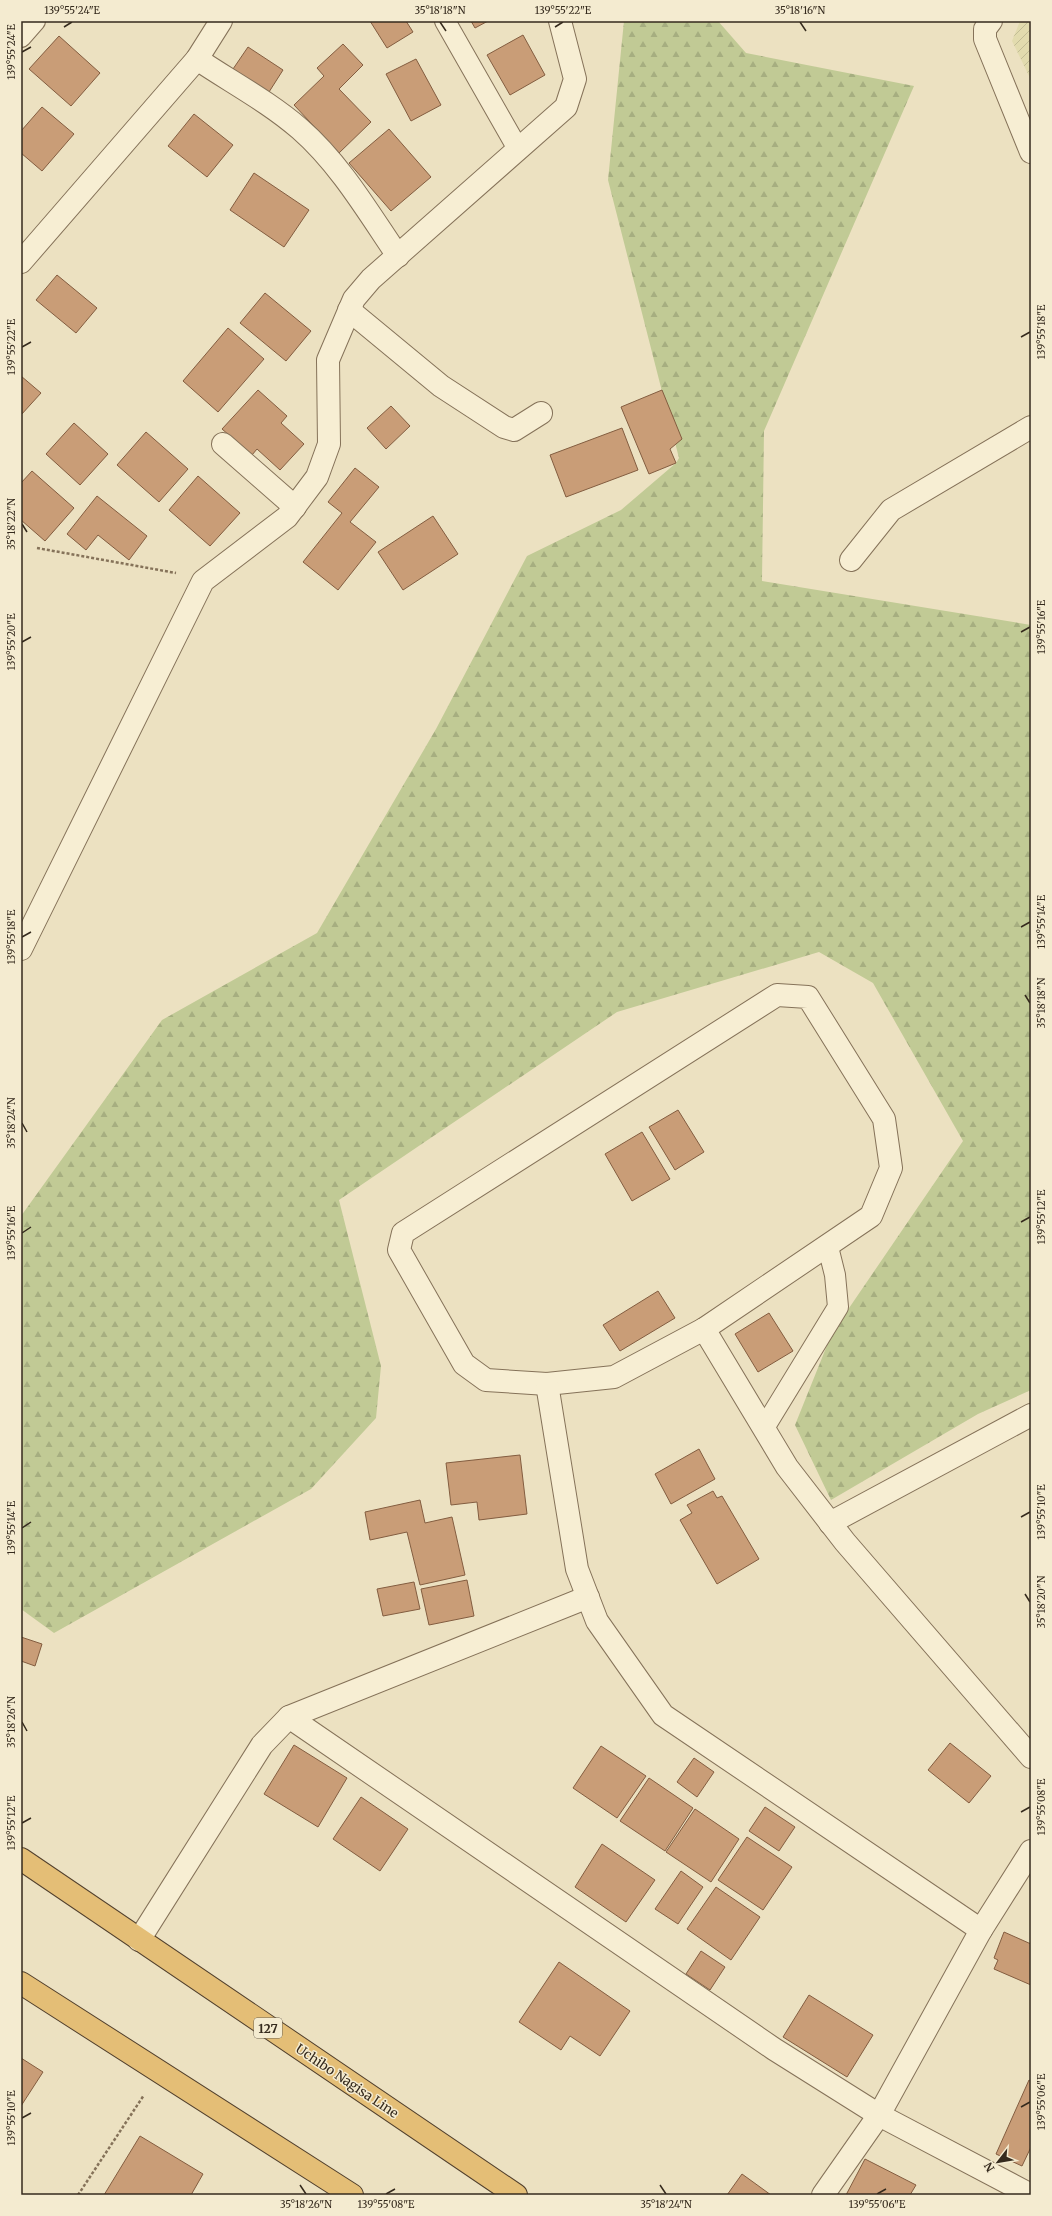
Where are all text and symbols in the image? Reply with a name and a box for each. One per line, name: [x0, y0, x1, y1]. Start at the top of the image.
text: 139°55'24"E: [44, 4, 100, 17]
text: 35°18'18"N: [415, 4, 466, 17]
text: 139°55'22"E: [535, 4, 592, 17]
text: 35°18'16"N: [775, 4, 825, 17]
text: 139°55'24"E: [5, 24, 18, 80]
text: 139°55'18"E: [1035, 304, 1048, 359]
text: 139°55'22"E: [5, 318, 18, 375]
text: 35°18'22"N: [5, 498, 18, 550]
text: 139°55'16"E: [1035, 599, 1048, 654]
text: 139°55'20"E: [5, 613, 18, 670]
text: 139°55'14"E: [1035, 894, 1048, 949]
text: 139°55'18"E: [5, 909, 18, 964]
text: 35°18'18"N: [1035, 977, 1048, 1028]
text: 35°18'24"N: [5, 1097, 18, 1149]
text: 139°55'12"E: [1035, 1189, 1048, 1244]
text: 139°55'16"E: [5, 1205, 18, 1260]
text: 139°55'10"E: [1035, 1484, 1048, 1540]
text: 139°55'14"E: [5, 1500, 18, 1555]
text: 35°18'20"N: [1035, 1575, 1048, 1628]
text: 35°18'26"N: [5, 1696, 18, 1748]
text: 139°55'08"E: [1035, 1778, 1048, 1835]
text: 139°55'12"E: [5, 1795, 18, 1850]
road number: 127: [254, 2018, 282, 2038]
street label: Uchibo Nagisa Line: [292, 2040, 402, 2122]
text: 139°55'06"E: [1035, 2073, 1048, 2130]
text: 139°55'10"E: [5, 2090, 18, 2146]
north arrow: [978, 2142, 1018, 2182]
text: N: [981, 2160, 998, 2174]
text: 35°18'26"N: [280, 2198, 332, 2211]
text: 139°55'08"E: [358, 2198, 415, 2211]
text: 35°18'24"N: [640, 2198, 692, 2211]
text: 139°55'06"E: [849, 2198, 906, 2211]

